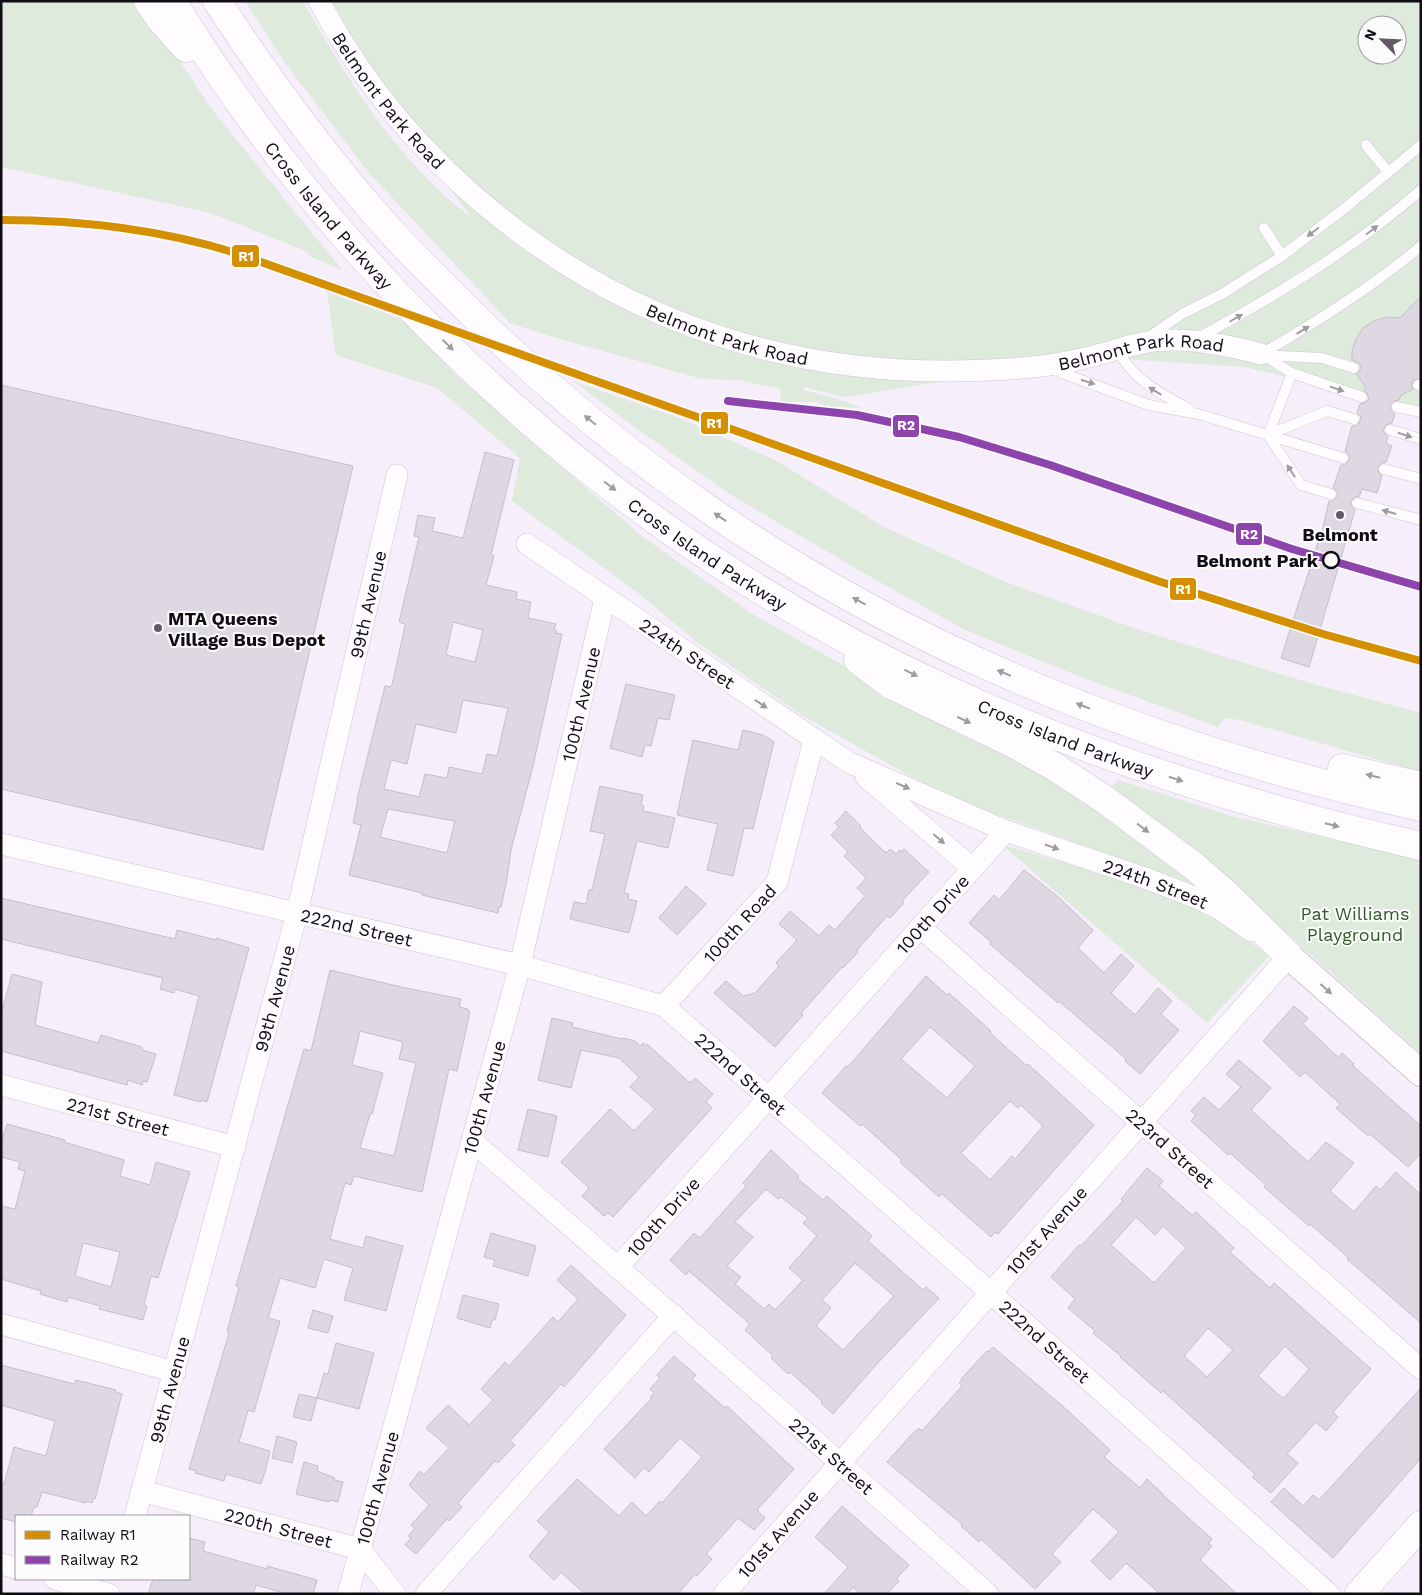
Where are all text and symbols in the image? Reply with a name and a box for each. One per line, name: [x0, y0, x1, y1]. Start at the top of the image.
north arrow: [1357, 15, 1407, 65]
text: N: [1361, 27, 1380, 43]
street label: Belmont Park Road: [329, 28, 449, 173]
street label: Cross Island Parkway: [261, 137, 398, 294]
one-way arrow: [1365, 224, 1378, 235]
one-way arrow: [1307, 227, 1320, 238]
line badge: R1: [231, 244, 260, 268]
text: R1: [238, 248, 254, 264]
street label: Belmont Park Road: [643, 299, 810, 369]
one-way arrow: [1229, 313, 1243, 322]
one-way arrow: [1297, 325, 1310, 334]
street label: Belmont Park Road: [1056, 329, 1226, 374]
one-way arrow: [442, 339, 454, 351]
one-way arrow: [1080, 379, 1095, 387]
one-way arrow: [1149, 386, 1162, 395]
one-way arrow: [1330, 386, 1345, 393]
line badge: R1: [700, 411, 729, 435]
line badge: R2: [892, 414, 920, 438]
one-way arrow: [583, 415, 596, 426]
text: R1: [706, 415, 722, 431]
text: R2: [897, 417, 915, 433]
one-way arrow: [1398, 431, 1413, 439]
one-way arrow: [1287, 464, 1296, 478]
one-way arrow: [603, 481, 617, 491]
street label: Cross Island Parkway: [624, 493, 792, 615]
one-way arrow: [1381, 507, 1396, 515]
marker: Belmont: [1334, 509, 1346, 521]
one-way arrow: [713, 512, 727, 522]
line badge: R2: [1235, 522, 1263, 546]
place label: Belmont: [1302, 524, 1378, 545]
text: R2: [1240, 526, 1258, 542]
street label: 99th Avenue: [345, 548, 390, 660]
place label: Belmont Park: [1196, 550, 1319, 571]
marker: Belmont Park: [1322, 551, 1340, 569]
line badge: R1: [1169, 577, 1197, 601]
text: R1: [1175, 581, 1191, 597]
one-way arrow: [852, 597, 865, 606]
place label: MTA Queens Village Bus Depot: [168, 608, 325, 650]
street label: 224th Street: [636, 613, 739, 693]
marker: MTA Queens Village Bus Depot: [152, 622, 164, 634]
street label: 100th Avenue: [557, 645, 604, 763]
one-way arrow: [904, 669, 919, 677]
one-way arrow: [997, 669, 1011, 677]
street label: Cross Island Parkway: [975, 694, 1157, 782]
one-way arrow: [755, 699, 768, 709]
one-way arrow: [1076, 701, 1091, 709]
one-way arrow: [957, 716, 971, 724]
one-way arrow: [1366, 772, 1381, 780]
one-way arrow: [1168, 776, 1183, 783]
one-way arrow: [896, 782, 910, 790]
one-way arrow: [1324, 821, 1339, 829]
one-way arrow: [1136, 823, 1150, 833]
one-way arrow: [932, 833, 944, 845]
one-way arrow: [1045, 843, 1060, 851]
street label: 224th Street: [1100, 854, 1212, 913]
street label: 100th Drive: [891, 870, 973, 958]
street label: 100th Road: [699, 880, 780, 967]
park label: Pat Williams Playground: [1301, 903, 1409, 945]
street label: 222nd Street: [298, 904, 415, 950]
street label: 99th Avenue: [250, 942, 298, 1054]
one-way arrow: [1319, 983, 1332, 994]
street label: 222nd Street: [691, 1028, 791, 1119]
street label: 100th Avenue: [458, 1038, 509, 1157]
street label: 221st Street: [64, 1092, 172, 1140]
street label: 223rd Street: [1122, 1104, 1219, 1193]
street label: 100th Drive: [622, 1172, 704, 1260]
street label: 101st Avenue: [1001, 1181, 1091, 1279]
street label: 222nd Street: [995, 1295, 1095, 1387]
street label: 99th Avenue: [145, 1334, 193, 1445]
street label: 221st Street: [785, 1413, 878, 1499]
street label: 100th Avenue: [351, 1429, 403, 1547]
street label: 101st Avenue: [733, 1485, 823, 1582]
street label: 220th Street: [222, 1503, 335, 1552]
legend: [15, 1515, 190, 1580]
text: Railway R1: [60, 1526, 136, 1544]
text: Railway R2: [60, 1551, 138, 1569]

